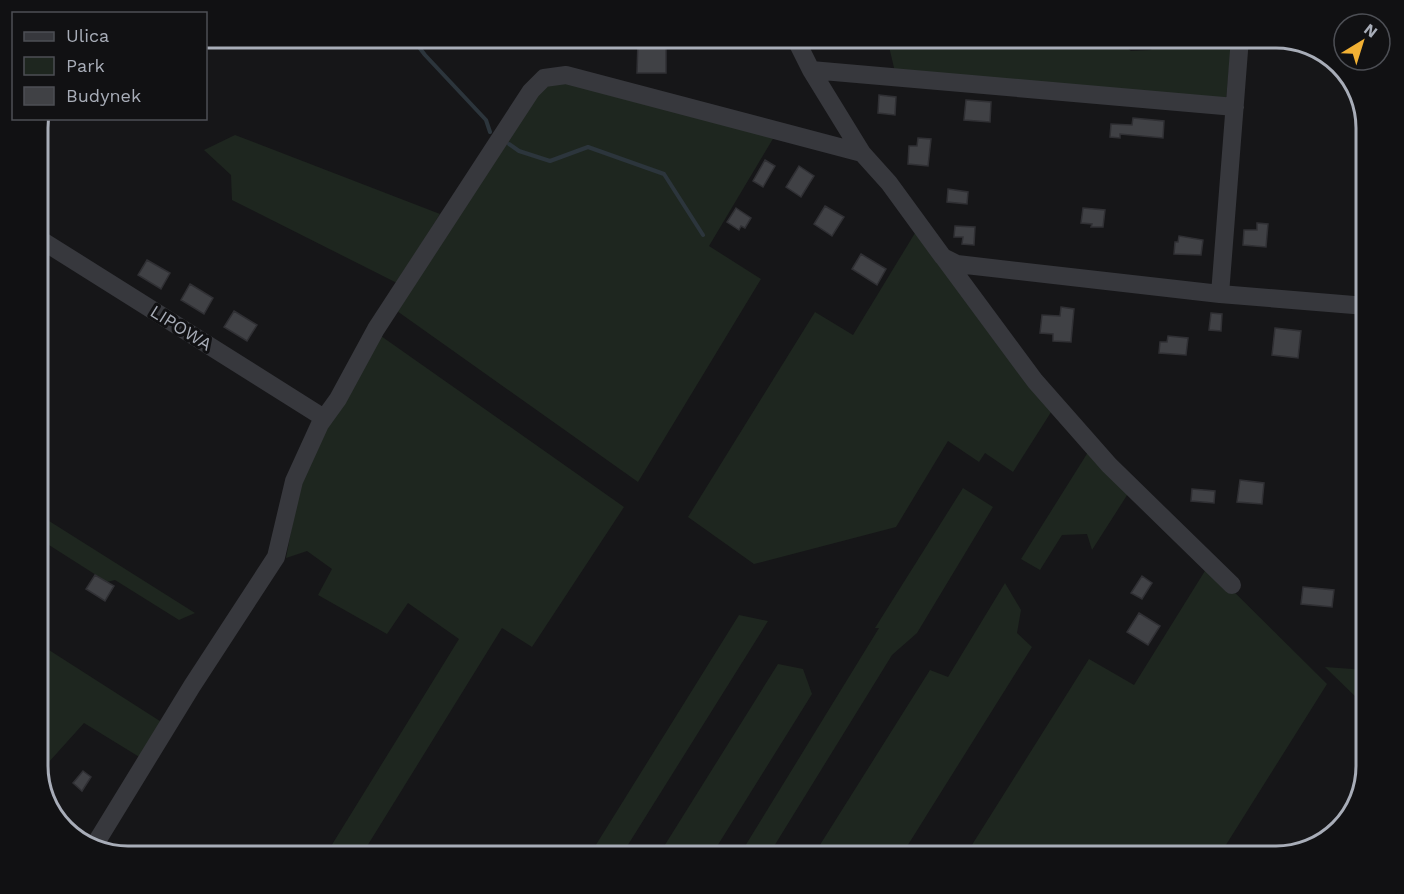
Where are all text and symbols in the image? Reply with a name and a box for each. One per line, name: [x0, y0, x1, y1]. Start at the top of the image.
legend: [12, 12, 207, 120]
north arrow: [1332, 12, 1392, 72]
text: N: [1360, 19, 1381, 42]
text: Ulica: [66, 25, 109, 46]
text: Park: [66, 55, 105, 76]
text: Budynek: [66, 85, 141, 106]
street label: LIPOWA: [147, 300, 216, 355]

